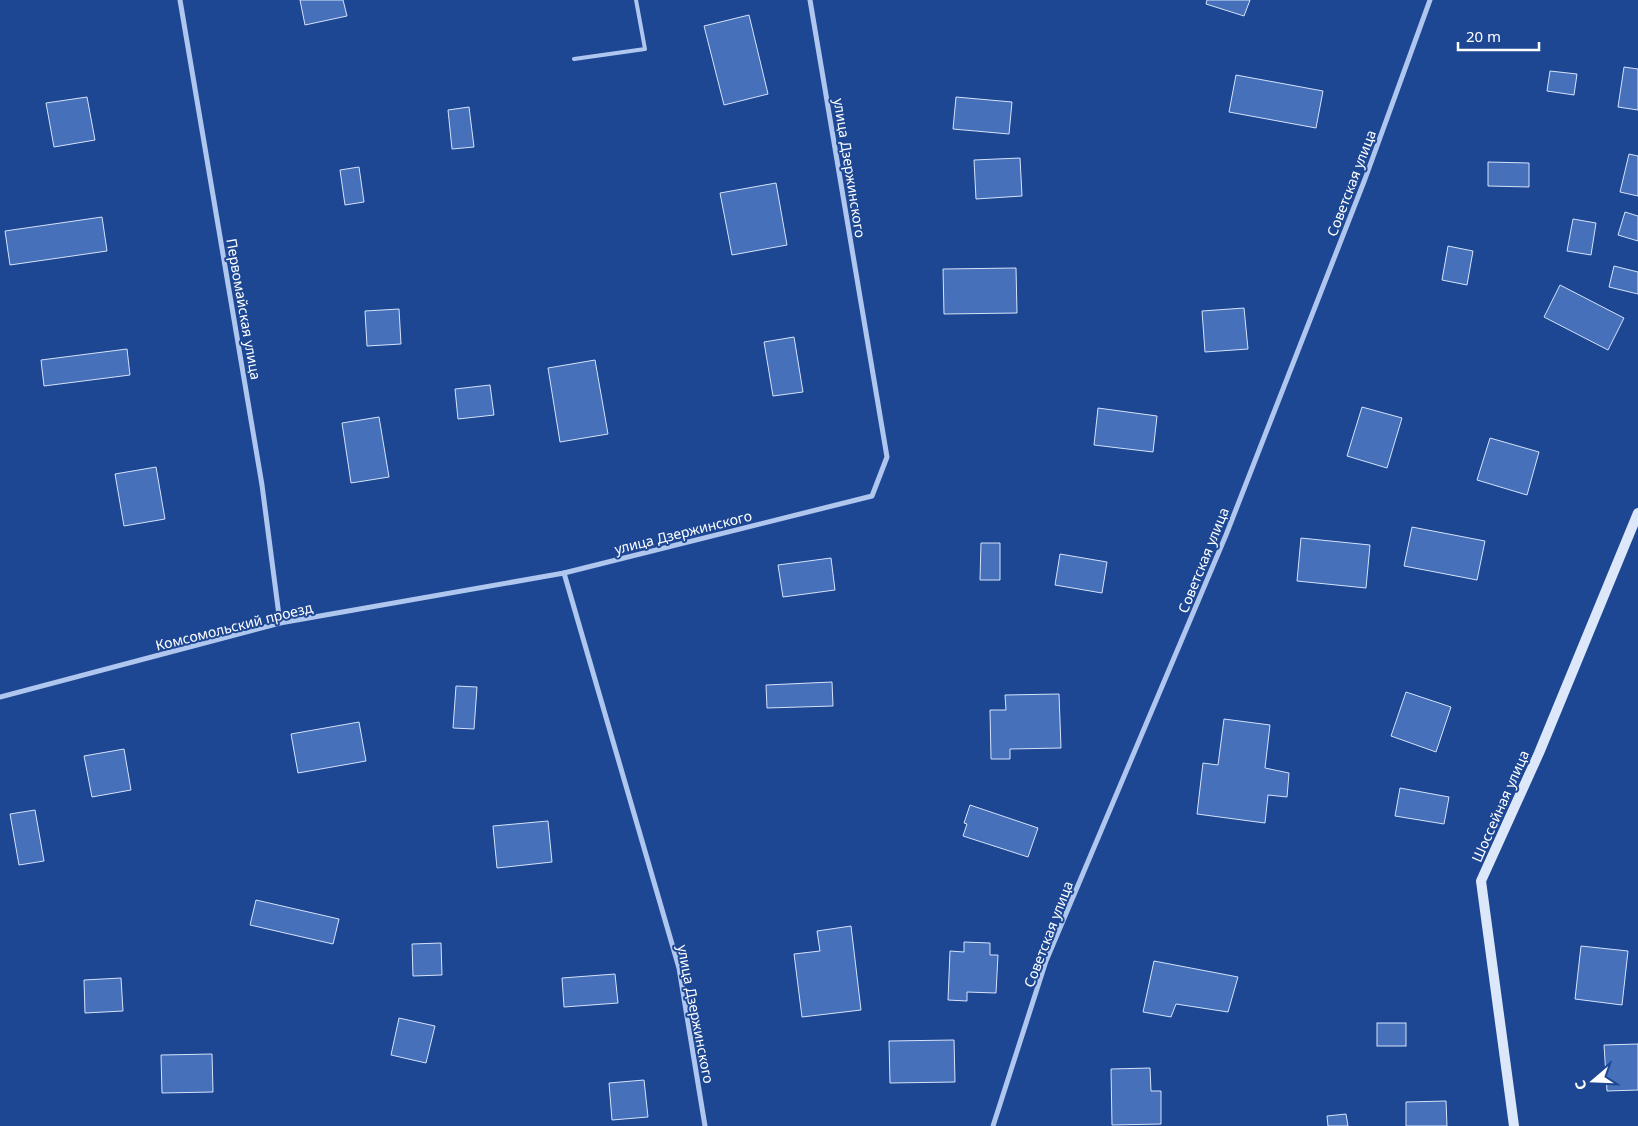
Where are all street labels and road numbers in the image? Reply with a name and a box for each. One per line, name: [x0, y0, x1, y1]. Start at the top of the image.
street label: улица Дзержинского: [830, 97, 870, 239]
street label: Советская улица: [1322, 127, 1380, 239]
street label: Первомайская улица: [222, 237, 266, 381]
street label: Советская улица: [1173, 504, 1233, 616]
street label: улица Дзержинского: [612, 506, 754, 558]
street label: Комсомольский проезд: [153, 597, 315, 655]
street label: Шоссейная улица: [1467, 747, 1533, 865]
street label: Советская улица: [1019, 878, 1077, 990]
street label: улица Дзержинского: [673, 943, 719, 1085]

